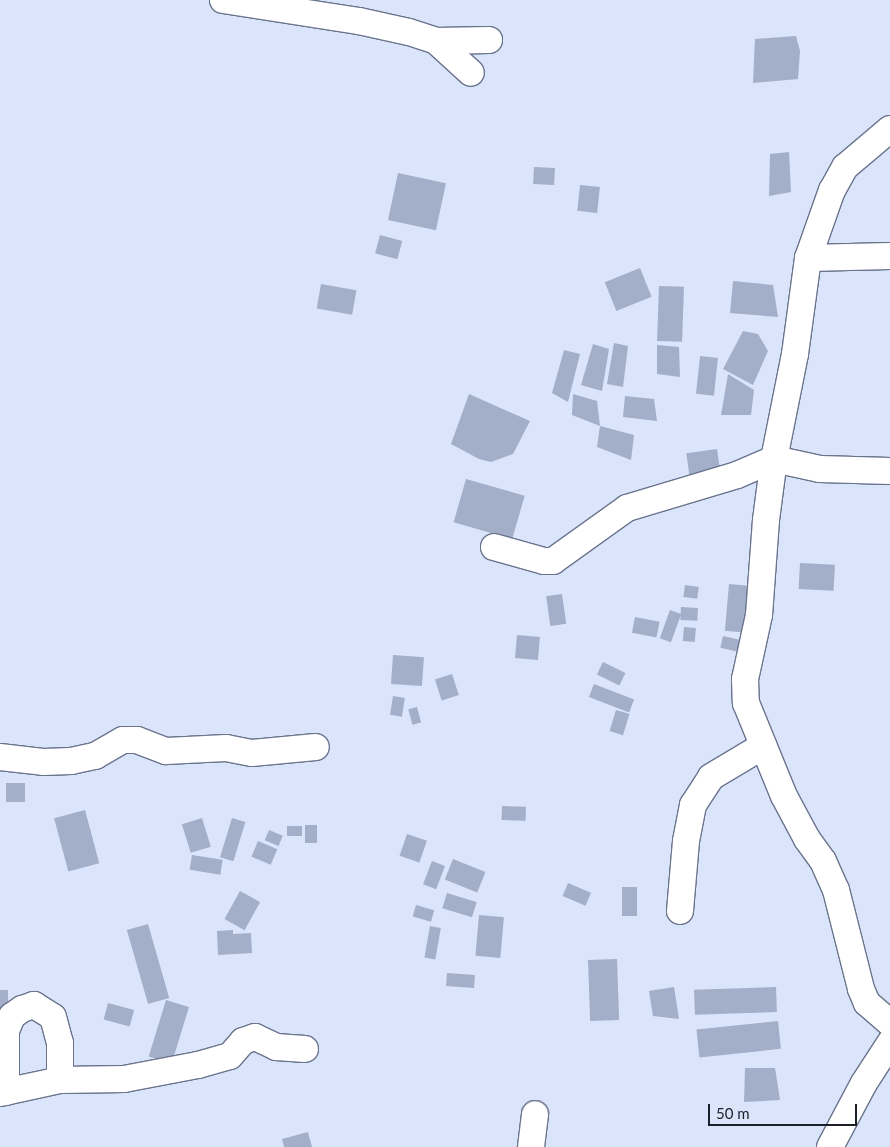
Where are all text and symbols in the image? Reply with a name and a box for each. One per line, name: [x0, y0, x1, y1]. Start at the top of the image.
scale bar: [710, 1094, 859, 1126]
text: 50 m: [716, 1104, 750, 1122]

